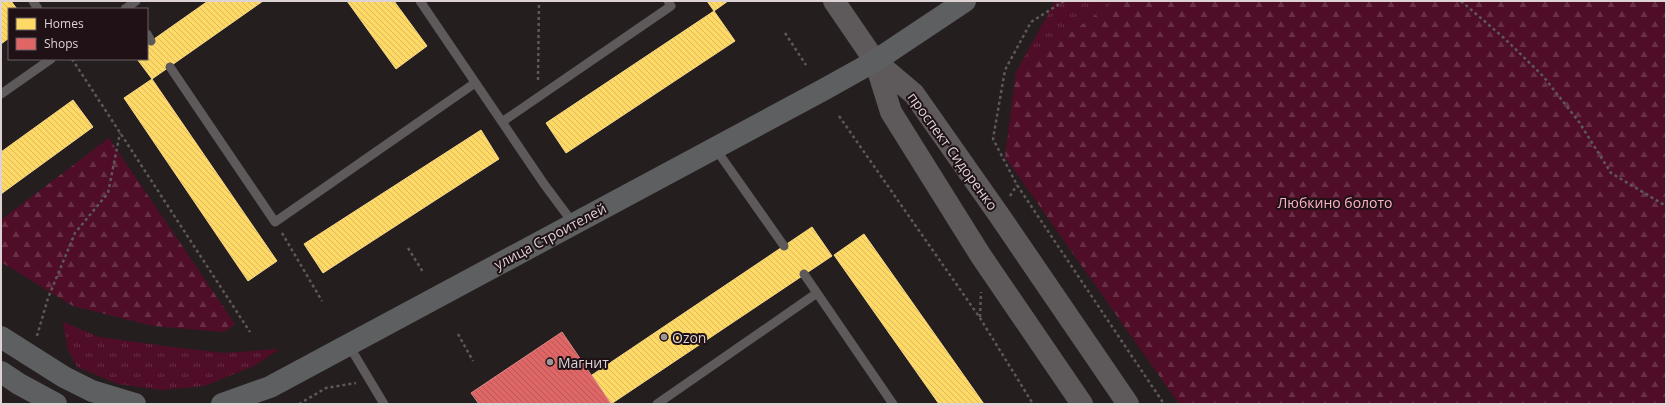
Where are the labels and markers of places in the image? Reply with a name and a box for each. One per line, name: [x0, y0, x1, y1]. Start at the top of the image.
place label: Ozon: [672, 328, 706, 347]
marker: Ozon: [659, 332, 669, 342]
place label: Магнит: [558, 353, 609, 372]
marker: Магнит: [545, 357, 555, 367]

